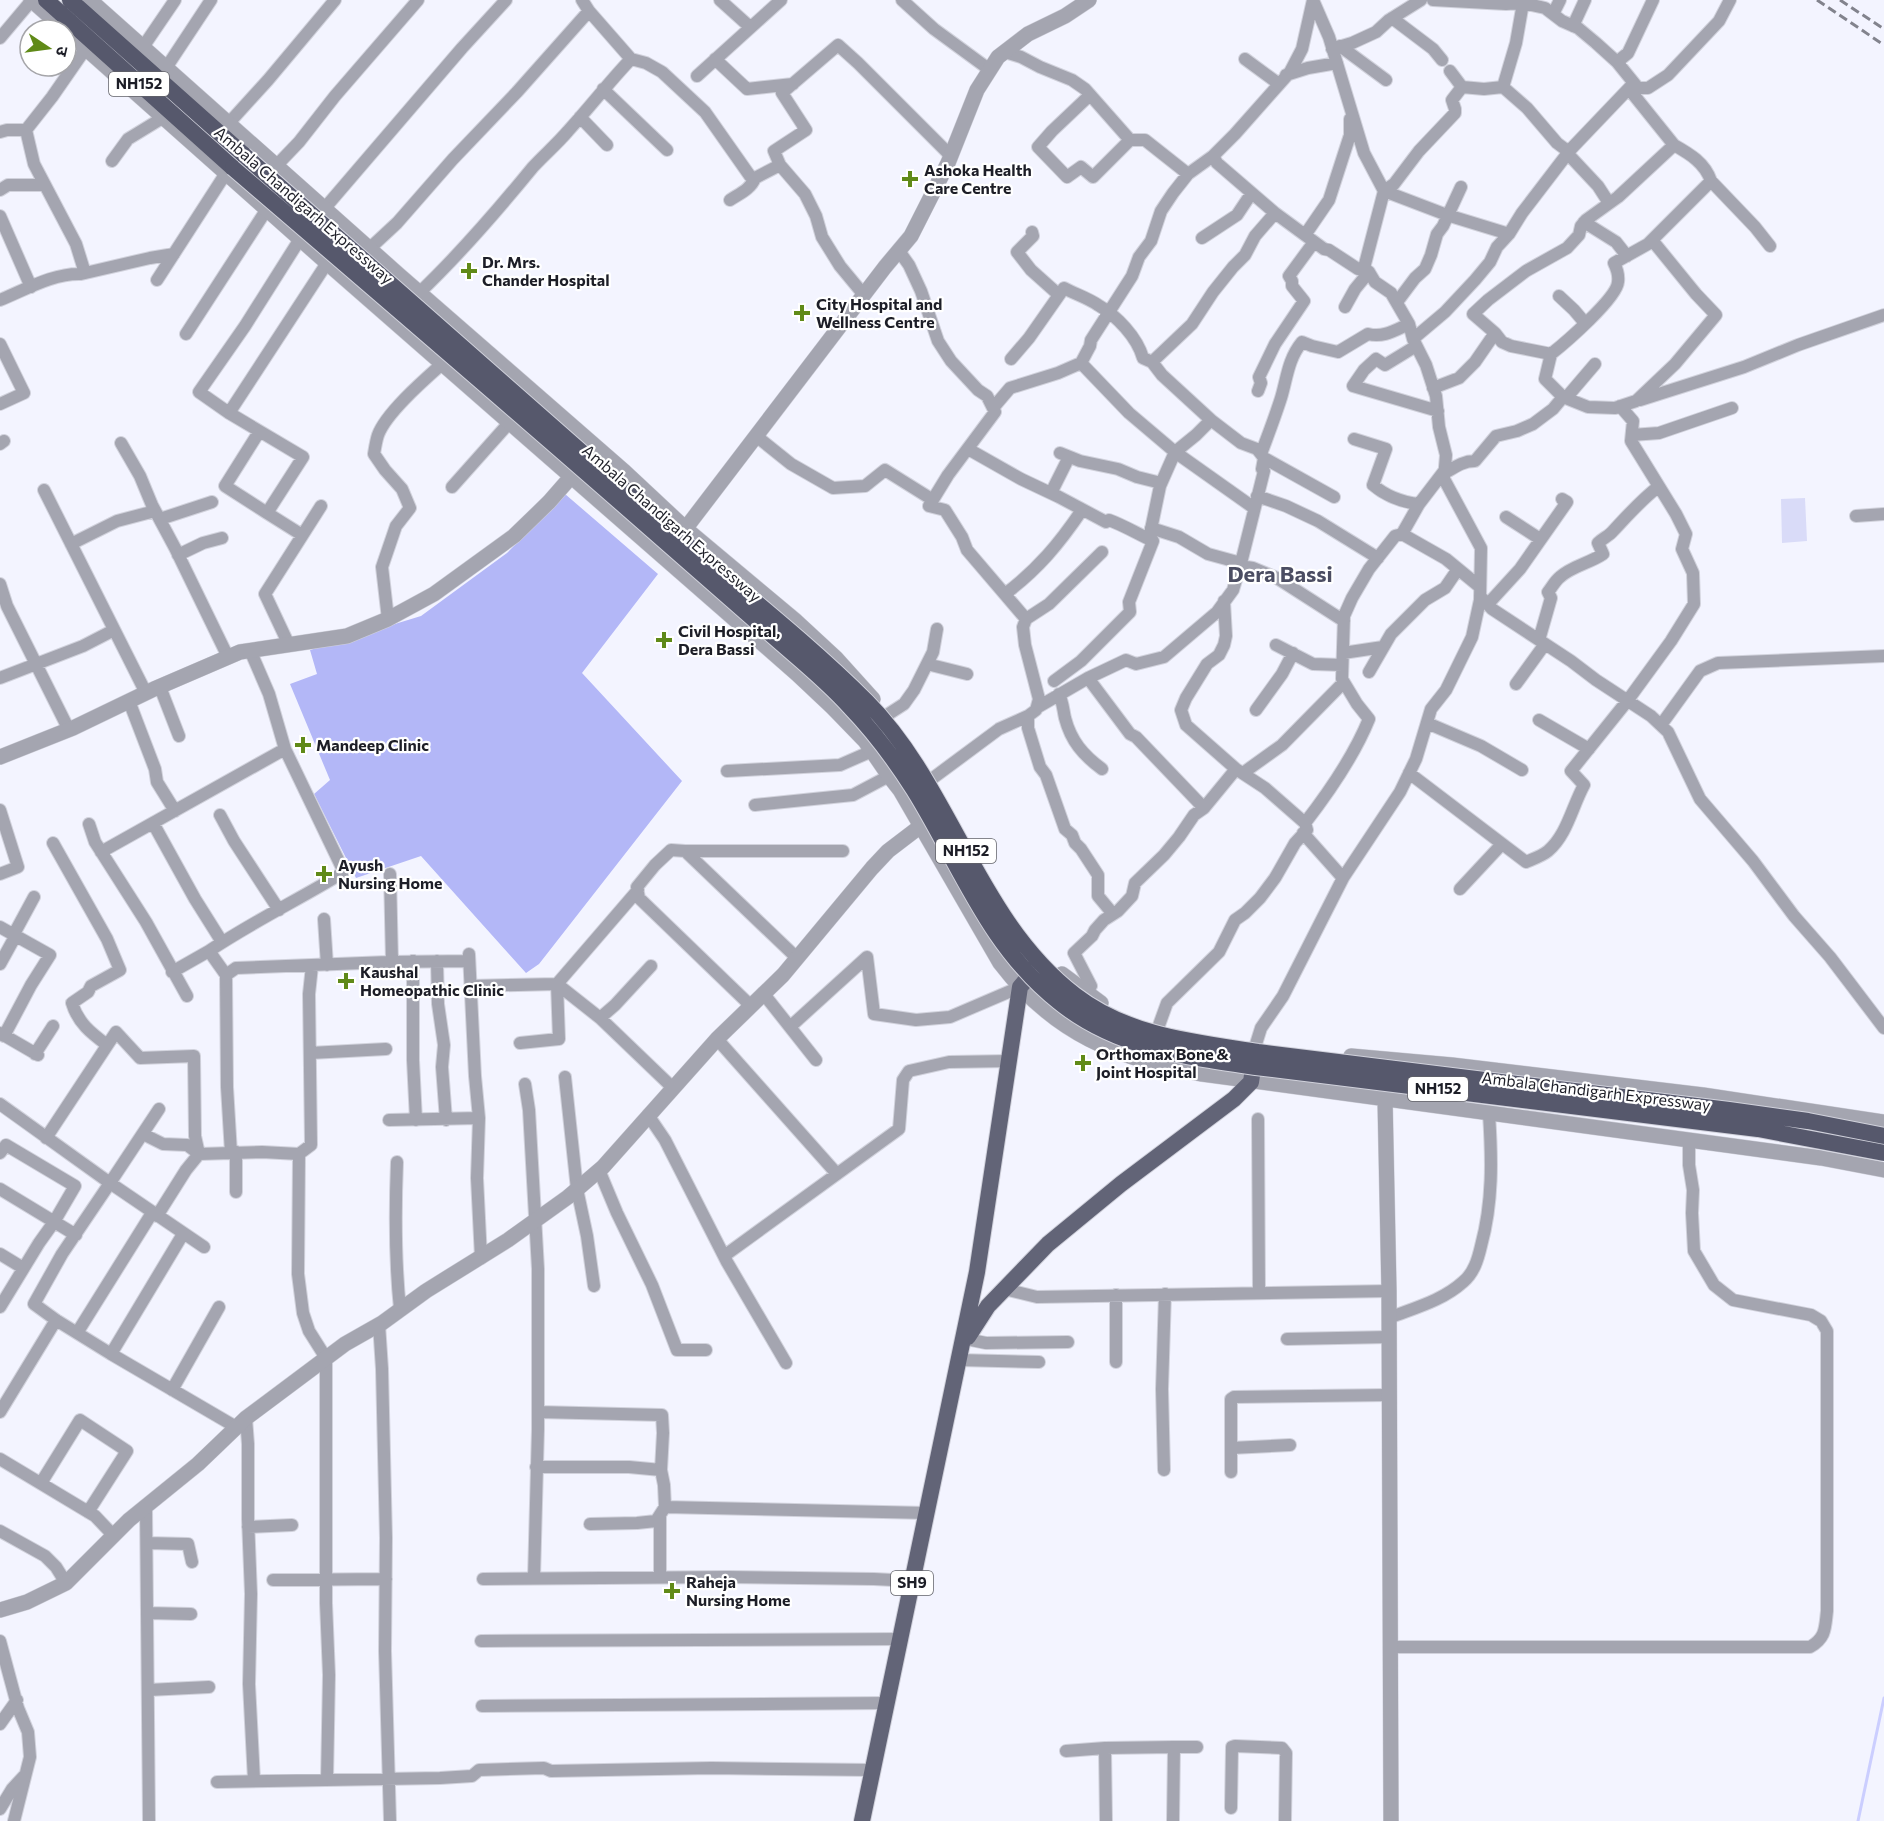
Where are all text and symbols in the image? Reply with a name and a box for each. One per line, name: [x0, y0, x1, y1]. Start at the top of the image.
north arrow: [18, 18, 78, 78]
text: उ: [53, 45, 73, 59]
road number: NH152: [109, 72, 169, 96]
street label: Ambala Chandigarh Expressway: [211, 122, 398, 287]
place label: Ashoka Health Care Centre: [924, 160, 1032, 197]
marker: Ashoka Health Care Centre: [901, 170, 919, 188]
place label: Dr. Mrs. Chander Hospital: [482, 252, 610, 289]
marker: Dr. Mrs. Chander Hospital: [460, 262, 478, 280]
place label: City Hospital and Wellness Centre: [816, 294, 942, 331]
marker: City Hospital and Wellness Centre: [793, 304, 811, 322]
street label: Ambala Chandigarh Expressway: [579, 440, 766, 605]
district label: Dera Bassi: [1227, 560, 1333, 587]
place label: Civil Hospital, Dera Bassi: [678, 621, 780, 658]
marker: Civil Hospital, Dera Bassi: [655, 631, 673, 649]
place label: Mandeep Clinic: [316, 735, 429, 754]
marker: Mandeep Clinic: [294, 736, 312, 754]
road number: NH152: [936, 839, 996, 863]
place label: Ayush Nursing Home: [338, 855, 442, 892]
marker: Ayush Nursing Home: [315, 865, 333, 883]
place label: Kaushal Homeopathic Clinic: [360, 962, 504, 999]
marker: Kaushal Homeopathic Clinic: [337, 972, 355, 990]
place label: Orthomax Bone & Joint Hospital: [1096, 1044, 1230, 1081]
marker: Orthomax Bone & Joint Hospital: [1074, 1054, 1092, 1072]
street label: Ambala Chandigarh Expressway: [1481, 1067, 1712, 1114]
road number: NH152: [1408, 1077, 1468, 1101]
road number: SH9: [891, 1571, 933, 1595]
place label: Raheja Nursing Home: [686, 1572, 790, 1609]
marker: Raheja Nursing Home: [663, 1582, 681, 1600]

